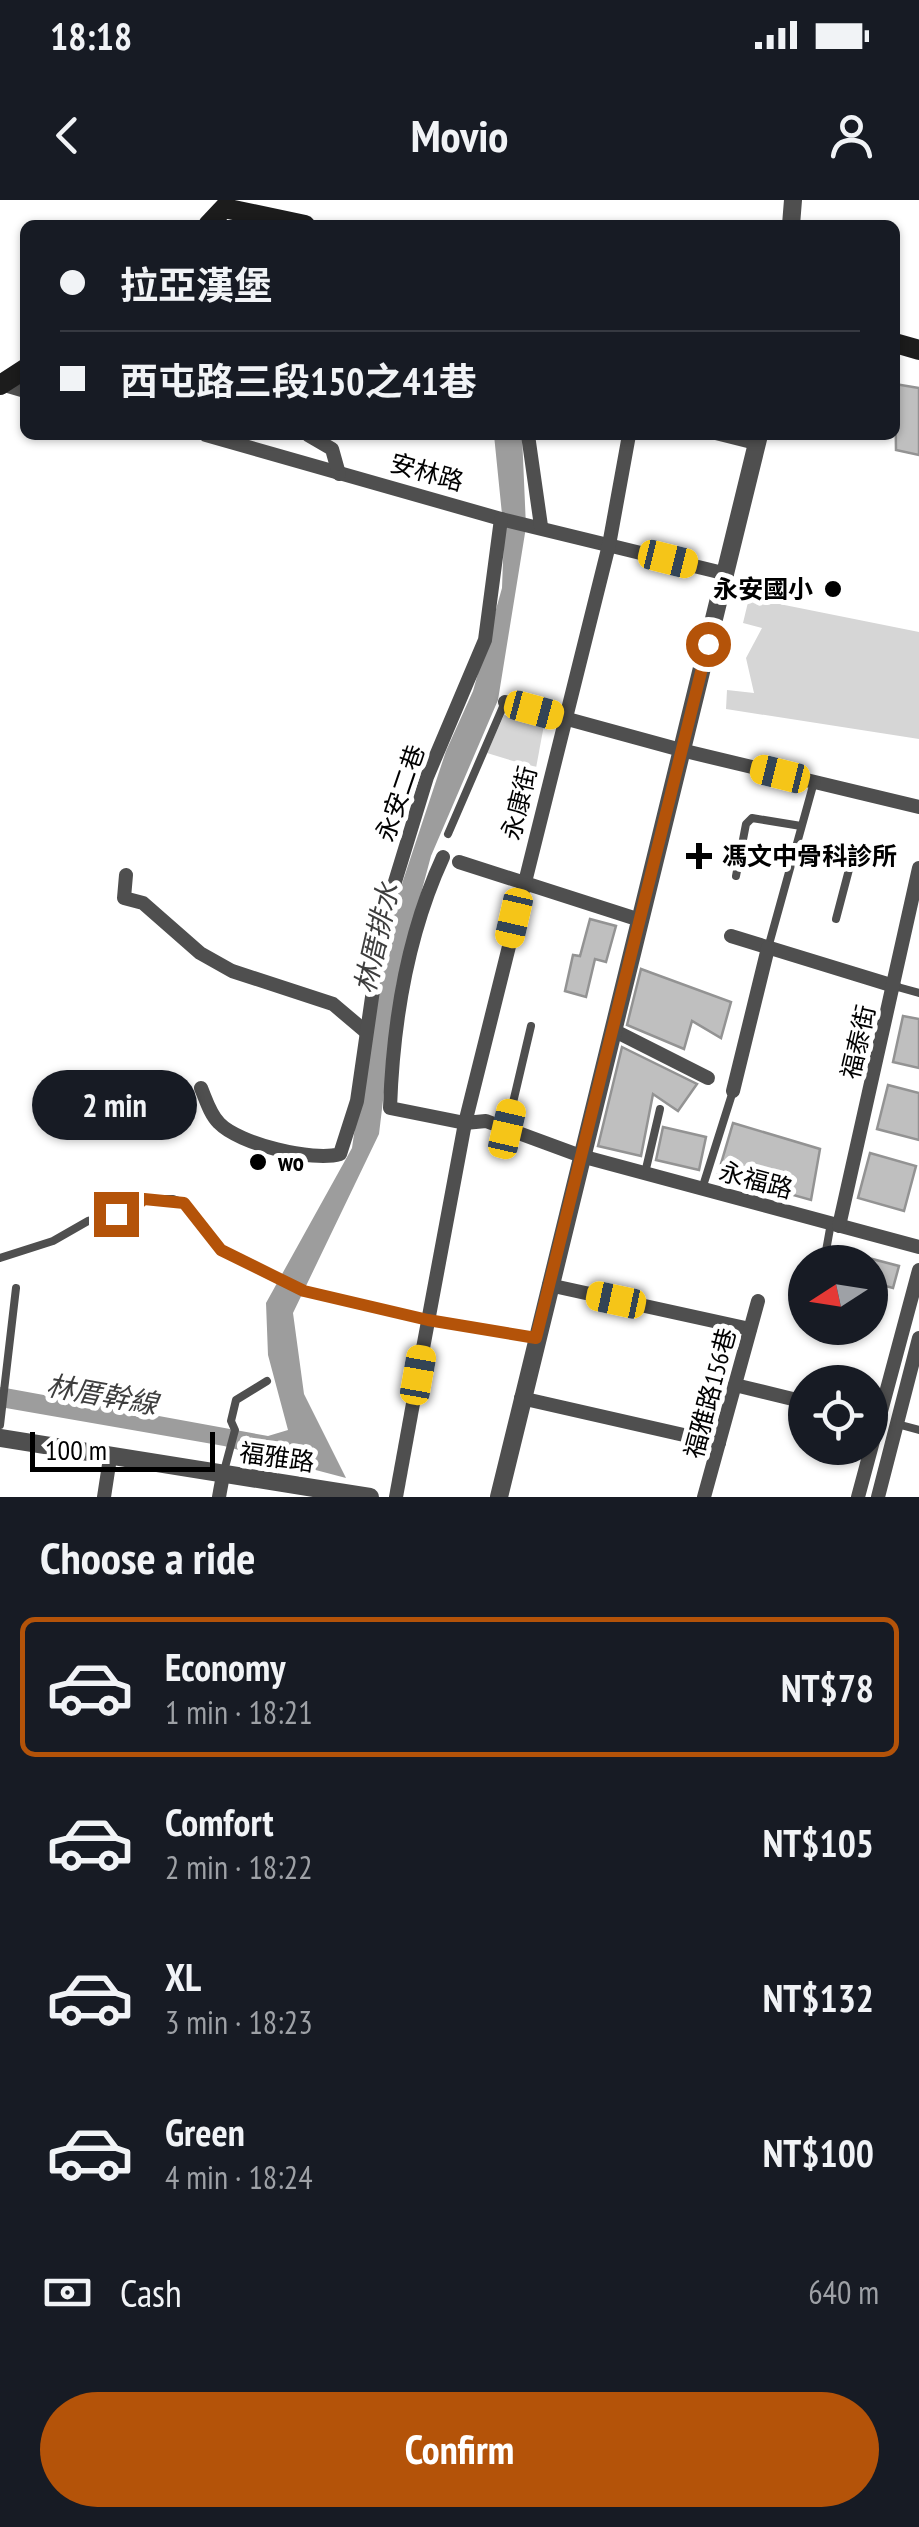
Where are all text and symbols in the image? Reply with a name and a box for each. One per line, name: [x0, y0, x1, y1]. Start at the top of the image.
text: 18:18: [50, 11, 132, 60]
text: Movio: [411, 106, 508, 164]
icon: back: [40, 108, 95, 163]
icon: person: [824, 108, 879, 163]
text: 拉亞漢堡: [120, 260, 272, 309]
text: 西屯路三段150之41巷: [120, 356, 477, 405]
street label: 安林路: [387, 446, 467, 498]
car: [635, 537, 701, 581]
place label: 永安國小: [713, 573, 813, 605]
marker: 永安國小: [822, 578, 844, 600]
route start: [686, 622, 731, 667]
car: [501, 688, 567, 732]
street label: 永安二巷: [369, 741, 431, 845]
car: [747, 752, 813, 796]
street label: 永康街: [494, 763, 544, 843]
place label: 馮文中骨科診所: [722, 840, 897, 872]
marker: 馮文中骨科診所: [686, 843, 712, 869]
water label: 林厝排水: [345, 877, 407, 997]
car: [493, 885, 535, 951]
street label: 福泰街: [834, 1002, 882, 1082]
callout: 2 min: [34, 1069, 198, 1139]
text: 2 min: [82, 1084, 147, 1126]
car: [486, 1096, 528, 1162]
place label: wo: [277, 1146, 304, 1178]
marker: wo: [247, 1151, 269, 1173]
street label: 永福路: [716, 1155, 796, 1205]
route end: [94, 1192, 139, 1237]
north arrow: [788, 1245, 888, 1345]
map controls: [788, 1245, 888, 1465]
car: [584, 1279, 648, 1321]
street label: 福雅路156巷: [677, 1324, 743, 1462]
car: [398, 1343, 438, 1407]
button: locate: [788, 1365, 888, 1465]
water label: 林厝幹線: [44, 1366, 163, 1422]
scale bar: [30, 1427, 215, 1472]
text: 100 m: [45, 1431, 107, 1468]
street label: 福雅路: [238, 1436, 316, 1478]
text: Choose a ride: [40, 1528, 255, 1586]
icon: car: [45, 1642, 135, 1732]
text: Economy: [165, 1642, 285, 1691]
text: NT$78: [781, 1663, 874, 1712]
text: 1 min · 18:21: [165, 1691, 313, 1733]
icon: car: [45, 1797, 135, 1887]
text: Comfort: [165, 1797, 274, 1846]
text: NT$105: [763, 1818, 874, 1867]
text: 2 min · 18:22: [165, 1846, 313, 1888]
icon: car: [45, 1952, 135, 2042]
text: XL: [165, 1952, 201, 2001]
text: NT$132: [763, 1973, 874, 2022]
text: 3 min · 18:23: [165, 2001, 313, 2043]
icon: car: [45, 2107, 135, 2197]
text: Green: [165, 2107, 245, 2156]
text: NT$100: [763, 2128, 874, 2177]
text: 4 min · 18:24: [165, 2156, 313, 2198]
icon: cash: [40, 2265, 95, 2320]
text: Cash: [120, 2268, 182, 2317]
text: 640 m: [808, 2271, 879, 2313]
button: Confirm: [40, 2392, 879, 2507]

